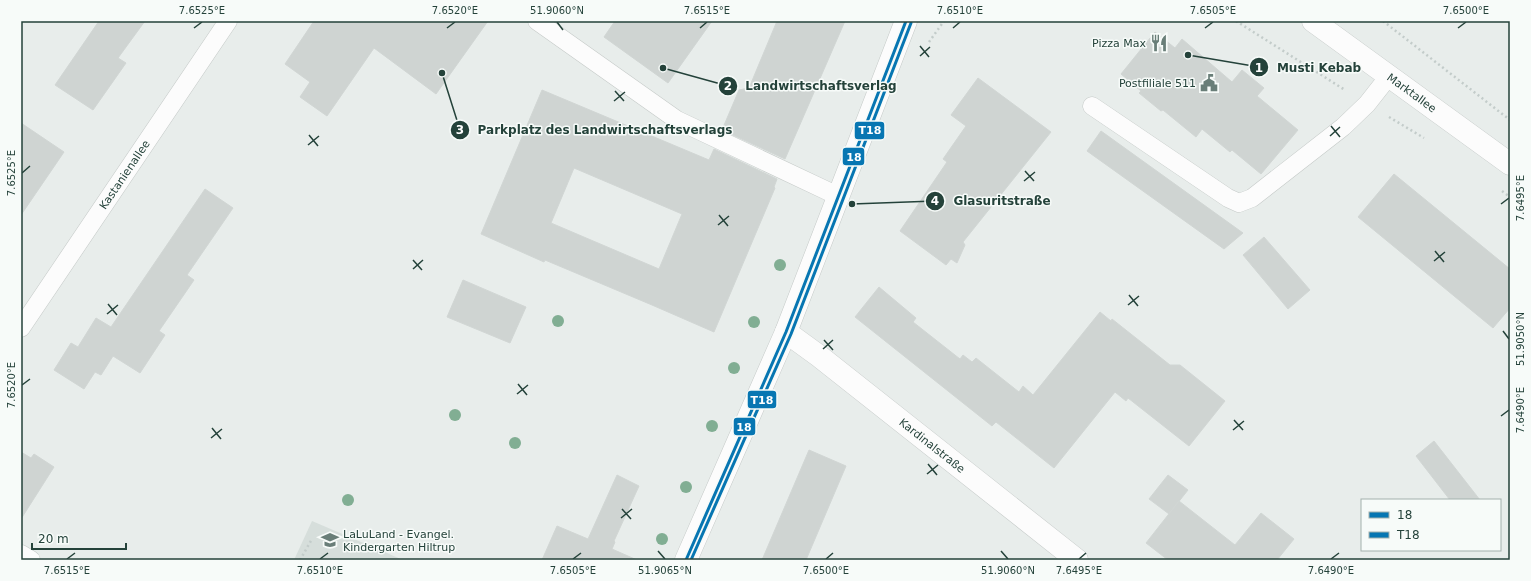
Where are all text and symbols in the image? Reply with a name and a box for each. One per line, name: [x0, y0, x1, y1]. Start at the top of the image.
text: 7.6525°E: [179, 5, 225, 16]
text: 7.6520°E: [432, 5, 478, 16]
text: 51.9060°N: [530, 5, 584, 16]
text: 7.6515°E: [684, 5, 730, 16]
text: 7.6510°E: [937, 5, 983, 16]
text: 7.6505°E: [1190, 5, 1236, 16]
text: 7.6500°E: [1443, 5, 1489, 16]
restaurant icon: Pizza Max: [1149, 33, 1169, 53]
place label: Pizza Max: [1092, 37, 1146, 50]
callout: Musti Kebab: [1249, 55, 1369, 79]
text: 1: [1255, 61, 1263, 75]
text: Musti Kebab: [1277, 61, 1361, 75]
street label: Marktallee: [1384, 71, 1439, 115]
public building icon: Postfiliale 511: [1199, 73, 1219, 93]
callout: Landwirtschaftsverlag: [718, 74, 905, 98]
place label: Postfiliale 511: [1119, 77, 1196, 90]
text: 2: [724, 79, 732, 93]
text: Landwirtschaftsverlag: [745, 79, 897, 93]
callout: Parkplatz des Landwirtschaftsverlags: [450, 118, 740, 142]
line badge: T18: [854, 121, 885, 140]
text: 3: [456, 123, 464, 137]
text: Parkplatz des Landwirtschaftsverlags: [478, 123, 732, 137]
text: T18: [859, 124, 881, 137]
street label: Kastanienallee: [97, 138, 153, 212]
line badge: 18: [842, 147, 865, 166]
text: 7.6525°E: [6, 150, 17, 196]
text: 18: [846, 151, 862, 164]
text: 7.6495°E: [1515, 175, 1526, 221]
callout: Glasuritstraße: [925, 189, 1058, 213]
text: 4: [931, 194, 939, 208]
text: Glasuritstraße: [953, 194, 1051, 208]
text: 51.9050°N: [1515, 312, 1526, 366]
text: 7.6520°E: [6, 362, 17, 408]
text: 7.6490°E: [1515, 387, 1526, 433]
line badge: T18: [747, 390, 777, 409]
text: T18: [751, 394, 773, 407]
street label: Kardinalstraße: [896, 416, 967, 476]
line badge: 18: [733, 417, 756, 436]
text: 18: [736, 421, 752, 434]
legend: [1361, 499, 1501, 551]
text: 18: [1397, 508, 1412, 522]
scale bar: [32, 525, 126, 551]
place label: LaLuLand - Evangel. Kindergarten Hiltrup: [343, 528, 455, 554]
text: T18: [1396, 528, 1420, 542]
school or university icon: LaLuLand - Evangel. Kindergarten Hiltrup: [320, 530, 340, 550]
text: 20 m: [38, 532, 69, 546]
text: 7.6515°E: [44, 565, 90, 576]
text: 7.6510°E: [297, 565, 343, 576]
text: 7.6505°E: [550, 565, 596, 576]
text: 51.9065°N: [638, 565, 692, 576]
text: 7.6500°E: [803, 565, 849, 576]
text: 51.9060°N: [981, 565, 1035, 576]
text: 7.6495°E: [1056, 565, 1102, 576]
text: 7.6490°E: [1308, 565, 1354, 576]

